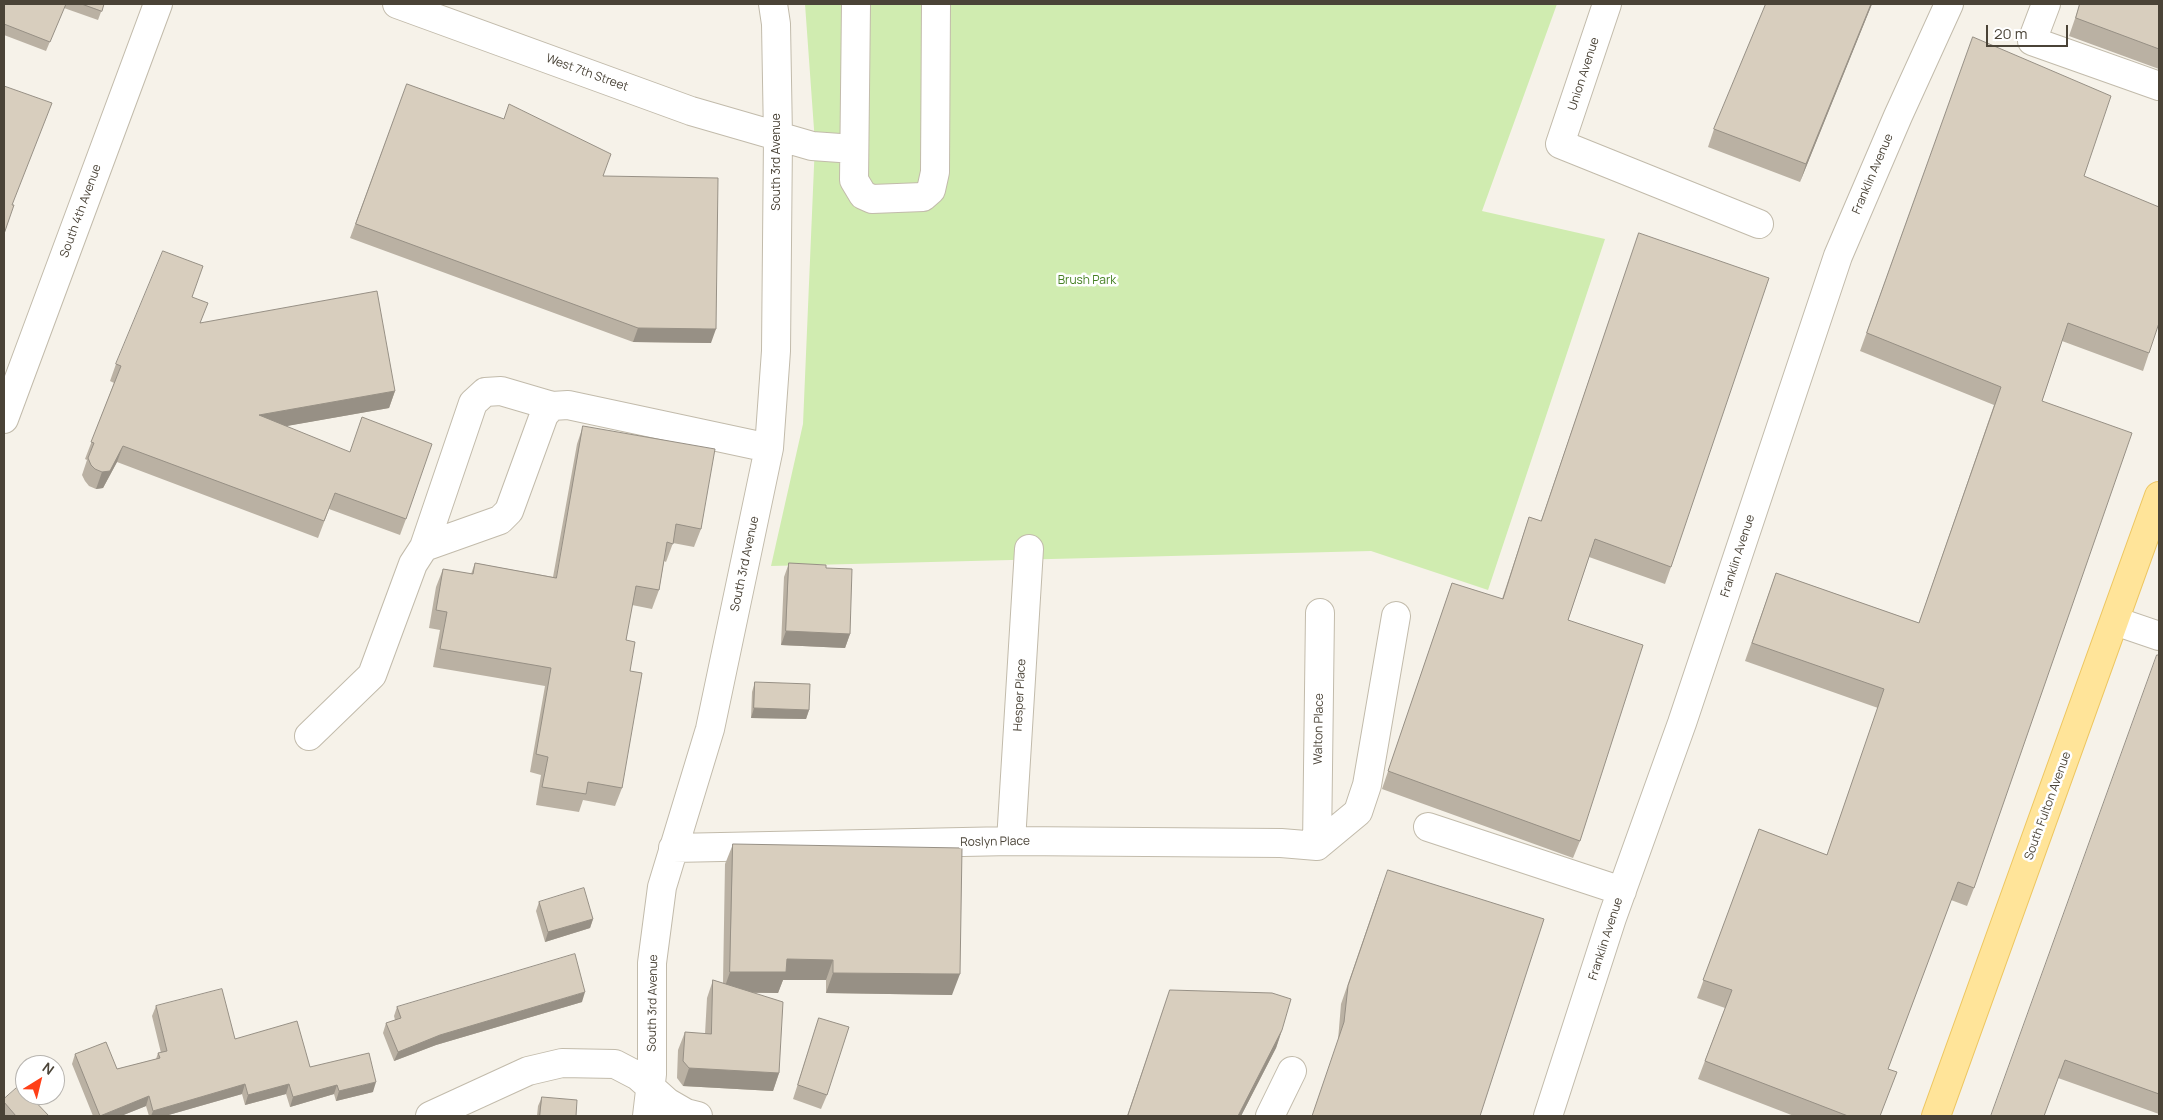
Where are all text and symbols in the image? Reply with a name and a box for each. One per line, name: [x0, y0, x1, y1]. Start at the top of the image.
scale bar: [1988, 15, 2070, 47]
text: 20 m: [1994, 23, 2027, 44]
street label: Union Avenue: [1565, 36, 1603, 112]
street label: West 7th Street: [544, 51, 630, 95]
street label: South 3rd Avenue: [770, 113, 784, 211]
street label: Franklin Avenue: [1850, 132, 1896, 216]
street label: South 4th Avenue: [57, 162, 105, 260]
park label: Brush Park: [1058, 274, 1116, 288]
street label: Franklin Avenue: [1718, 513, 1758, 599]
street label: South 3rd Avenue: [728, 515, 762, 613]
street label: Hesper Place: [1011, 658, 1029, 732]
street label: Walton Place: [1311, 693, 1327, 765]
street label: South Fulton Avenue: [2022, 750, 2074, 862]
street label: Roslyn Place: [960, 834, 1030, 850]
street label: Franklin Avenue: [1586, 896, 1626, 982]
street label: South 3rd Avenue: [645, 954, 661, 1052]
north arrow: [15, 1055, 65, 1105]
text: N: [39, 1058, 58, 1079]

